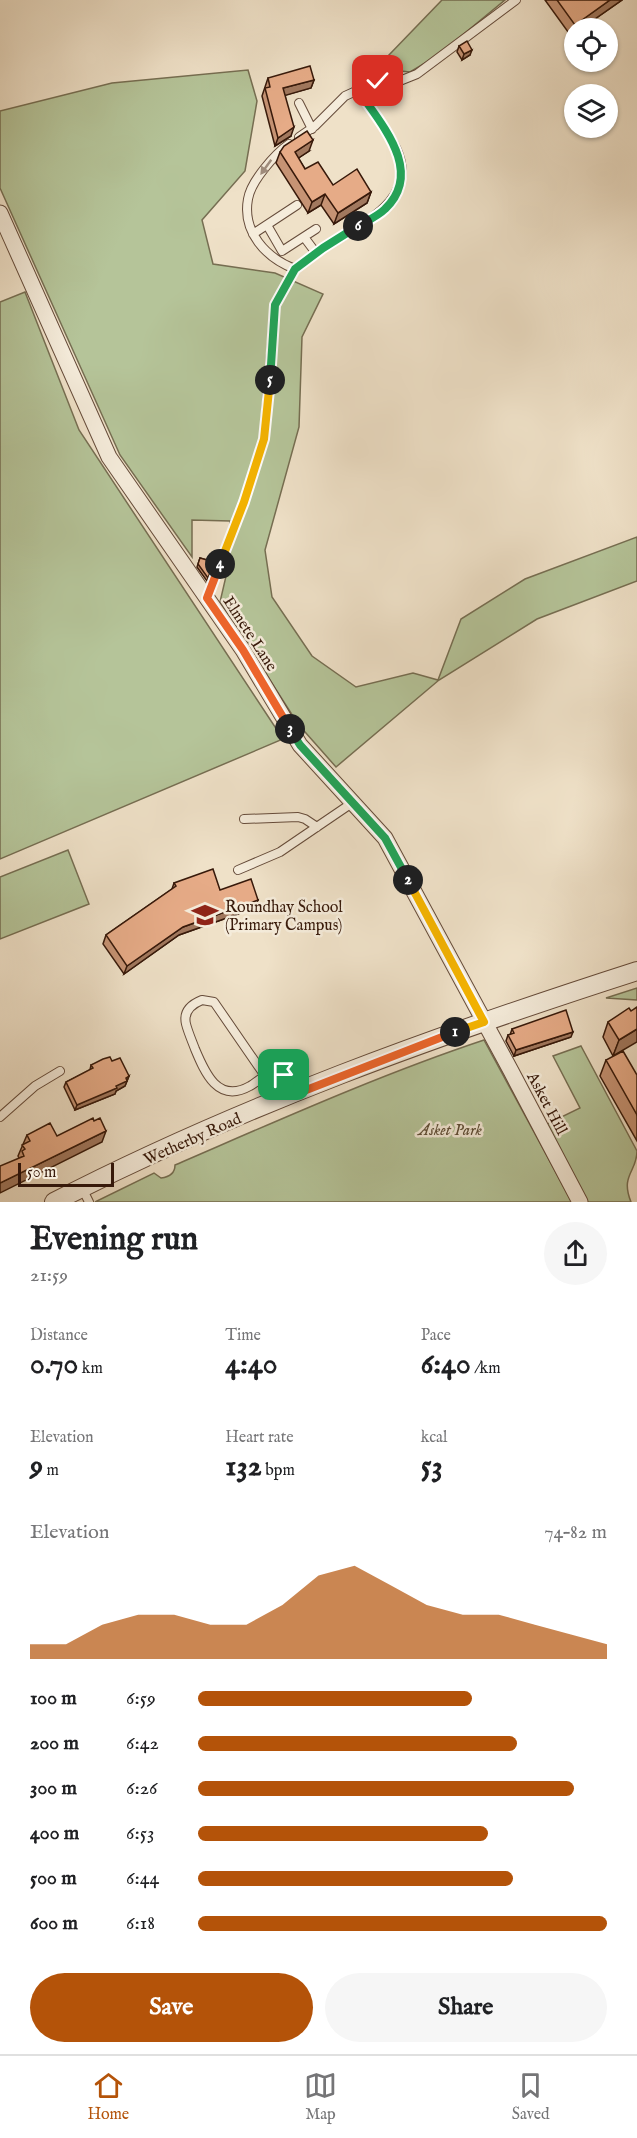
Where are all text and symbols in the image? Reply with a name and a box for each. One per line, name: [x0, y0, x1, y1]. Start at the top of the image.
map controls: [564, 18, 618, 138]
button: locate: [564, 18, 618, 72]
pin: [352, 55, 403, 106]
icon: check: [361, 64, 394, 97]
button: layers: [564, 84, 618, 138]
one-way arrow: [260, 159, 272, 175]
pin: 6: [343, 211, 373, 241]
text: 6: [355, 216, 361, 236]
pin: 5: [255, 365, 285, 395]
text: 5: [267, 370, 273, 390]
pin: 4: [205, 549, 235, 579]
text: 4: [216, 554, 224, 574]
street label: Elmete Lane: [218, 593, 281, 675]
pin: 3: [275, 714, 305, 744]
text: 3: [287, 719, 293, 739]
pin: 2: [393, 865, 423, 895]
text: 2: [404, 870, 412, 890]
place label: Roundhay School (Primary Campus): [225, 898, 343, 936]
school or university icon: Roundhay School (Primary Campus): [190, 900, 220, 930]
pin: 1: [440, 1017, 470, 1047]
text: 1: [452, 1022, 458, 1042]
pin: [258, 1049, 309, 1100]
icon: arrive: [267, 1058, 300, 1091]
street label: Asket Hill: [521, 1068, 571, 1139]
street label: Wetherby Road: [141, 1109, 245, 1170]
park label: Asket Park: [416, 1121, 482, 1141]
scale bar: [18, 1160, 114, 1188]
text: 50 m: [27, 1163, 56, 1183]
text: Evening run: [30, 1219, 198, 1261]
button: share: [544, 1222, 607, 1285]
text: 21:59: [30, 1263, 68, 1288]
text: Distance: [30, 1326, 88, 1346]
text: Time: [225, 1326, 261, 1346]
text: Pace: [421, 1326, 451, 1346]
text: 0.70: [30, 1346, 78, 1384]
text: 4:40: [225, 1346, 277, 1384]
text: 6:40: [421, 1346, 471, 1384]
text: km: [78, 1359, 103, 1379]
text: /km: [471, 1359, 501, 1379]
text: Elevation: [30, 1428, 93, 1448]
text: Heart rate: [225, 1428, 294, 1448]
text: kcal: [421, 1428, 447, 1448]
text: 9: [30, 1448, 43, 1486]
text: 132: [225, 1448, 262, 1486]
text: 53: [421, 1448, 443, 1486]
text: m: [43, 1461, 59, 1481]
text: bpm: [262, 1461, 295, 1481]
text: Elevation: [30, 1520, 109, 1545]
text: 74–82 m: [544, 1520, 607, 1545]
text: 100 m: [30, 1686, 77, 1711]
text: 6:59: [126, 1686, 156, 1711]
text: 200 m: [30, 1731, 79, 1756]
text: 6:42: [126, 1731, 159, 1756]
text: 300 m: [30, 1776, 77, 1801]
text: 6:26: [126, 1776, 158, 1801]
text: 400 m: [30, 1821, 79, 1846]
text: 6:53: [126, 1821, 154, 1846]
text: 500 m: [30, 1866, 77, 1891]
text: 6:44: [126, 1866, 159, 1891]
text: 600 m: [30, 1911, 78, 1936]
text: 6:18: [126, 1911, 155, 1936]
button: Save: [30, 1973, 313, 2042]
button: Share: [325, 1973, 607, 2042]
tab: Home: [87, 2069, 129, 2125]
tab: Map: [304, 2069, 337, 2125]
tab: Saved: [512, 2069, 550, 2125]

